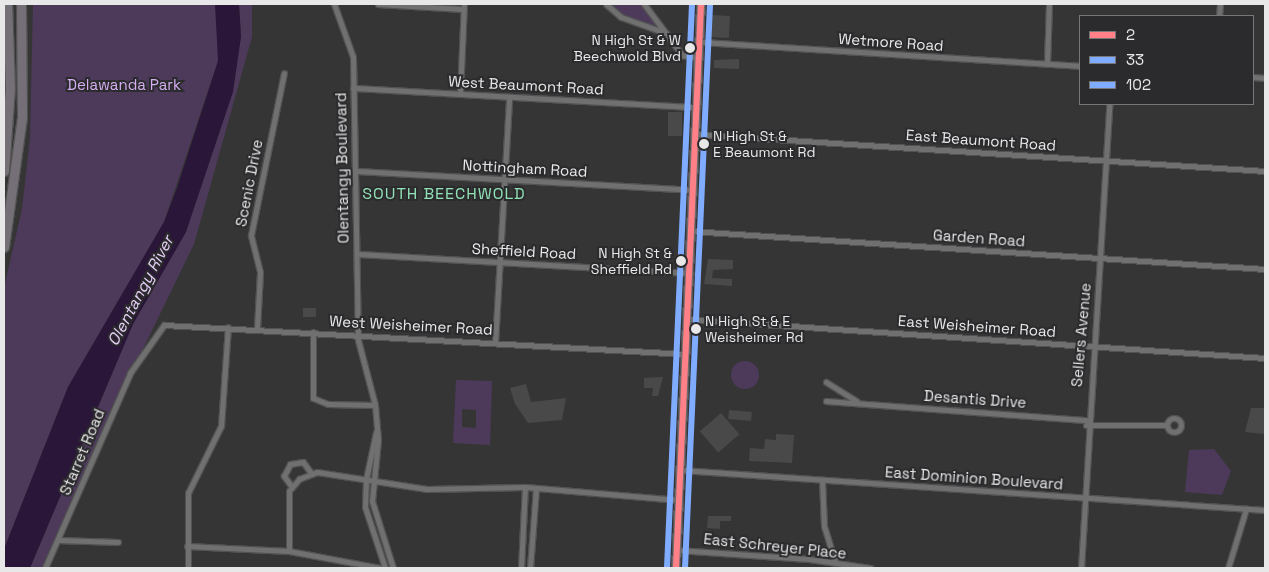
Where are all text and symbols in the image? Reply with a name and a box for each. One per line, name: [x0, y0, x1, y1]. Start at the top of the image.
legend: [1079, 15, 1254, 105]
text: 2: [1126, 25, 1135, 44]
street label: Wetmore Road: [838, 29, 944, 55]
place label: N High St & W Beechwold Blvd: [574, 32, 681, 64]
marker: N High St & W Beechwold Blvd: [685, 43, 695, 53]
text: 33: [1126, 50, 1144, 69]
street label: West Beaumont Road: [448, 72, 604, 98]
text: 102: [1126, 75, 1151, 94]
park label: Delawanda Park: [67, 76, 181, 94]
street label: Olentangy Boulevard: [332, 92, 352, 244]
street label: East Beaumont Road: [905, 126, 1057, 154]
place label: N High St & E Beaumont Rd: [713, 128, 815, 160]
street label: Scenic Drive: [232, 138, 266, 228]
marker: N High St & E Beaumont Rd: [699, 139, 709, 149]
street label: Nottingham Road: [462, 156, 588, 180]
district label: SOUTH BEECHWOLD: [360, 184, 528, 204]
street label: Garden Road: [932, 226, 1026, 250]
water label: Olentangy River: [104, 233, 178, 349]
street label: Sheffield Road: [471, 239, 577, 263]
place label: N High St & Sheffield Rd: [591, 245, 672, 278]
marker: N High St & Sheffield Rd: [676, 256, 686, 266]
street label: Sellers Avenue: [1067, 282, 1095, 388]
street label: East Weisheimer Road: [897, 311, 1057, 341]
street label: West Weisheimer Road: [329, 312, 493, 338]
place label: N High St & E Weisheimer Rd: [705, 313, 804, 346]
marker: N High St & E Weisheimer Rd: [691, 324, 701, 334]
street label: Desantis Drive: [923, 386, 1027, 412]
street label: Starret Road: [56, 406, 108, 498]
street label: East Dominion Boulevard: [884, 463, 1064, 493]
street label: East Schreyer Place: [703, 530, 847, 562]

